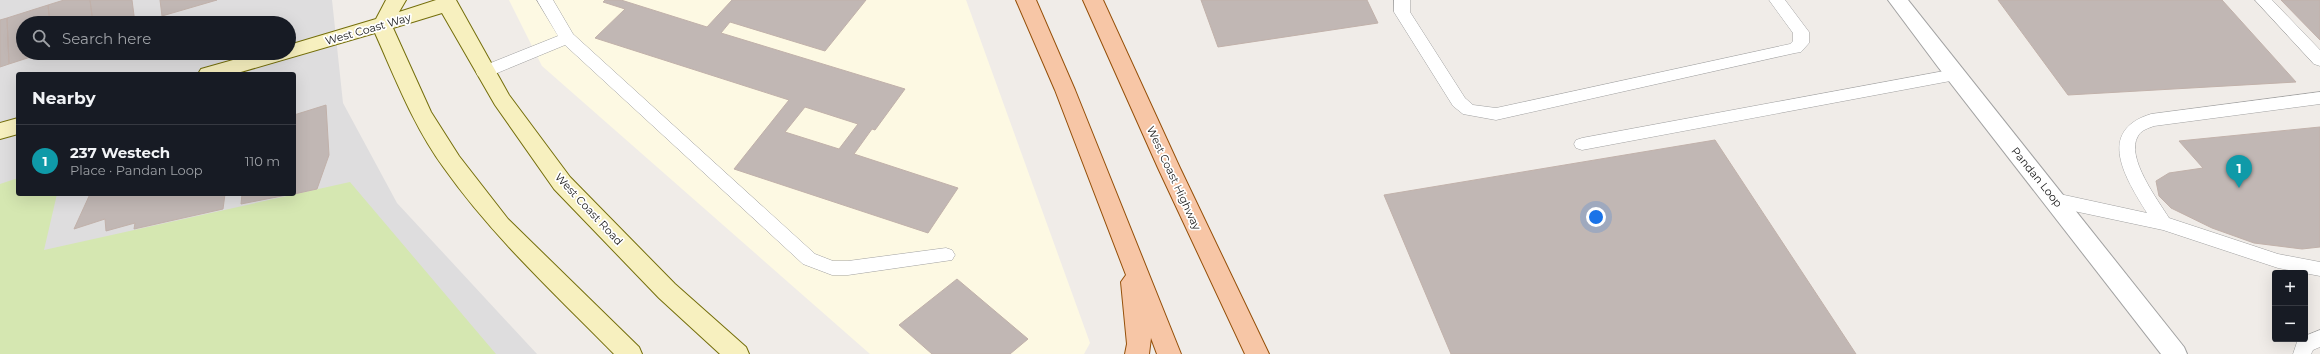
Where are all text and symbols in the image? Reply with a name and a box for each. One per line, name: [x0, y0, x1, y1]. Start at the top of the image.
street label: West Coast Way: [324, 10, 412, 48]
search box: [16, 16, 296, 60]
icon: search: [30, 27, 52, 49]
text: Search here: [62, 29, 151, 48]
text: Nearby: [32, 88, 96, 108]
street label: West Coast Highway: [1144, 124, 1204, 232]
text: 237 Westech: [70, 143, 170, 162]
street label: Pandan Loop: [2008, 144, 2066, 210]
text: 1: [42, 153, 48, 169]
text: 110 m: [245, 153, 280, 169]
pin: 1: [2226, 155, 2252, 188]
text: Place · Pandan Loop: [70, 162, 203, 178]
street label: West Coast Road: [552, 170, 626, 248]
your location: [1586, 207, 1606, 227]
map controls: [2272, 270, 2308, 342]
button: +: [2272, 270, 2308, 306]
button: −: [2272, 306, 2308, 342]

